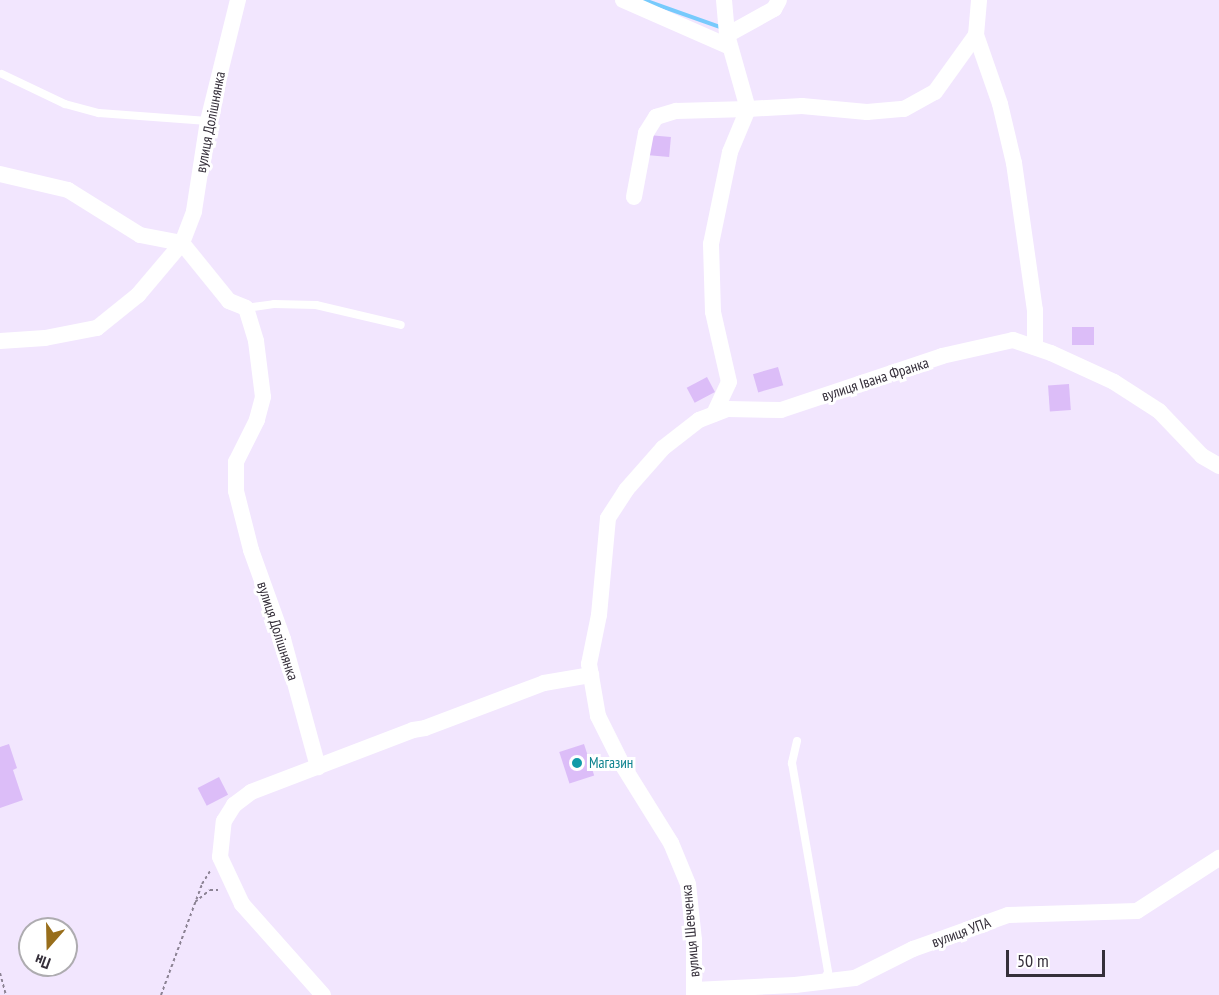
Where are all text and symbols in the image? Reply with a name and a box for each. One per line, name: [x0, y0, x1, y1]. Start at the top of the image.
street label: вулиця Долішнянка: [191, 70, 229, 174]
street label: вулиця Івана Франка: [819, 353, 931, 405]
street label: вулиця Долішнянка: [254, 579, 302, 683]
place label: Магазин: [589, 754, 633, 772]
marker: Магазин: [570, 756, 584, 770]
street label: вулиця Шевченка: [677, 884, 703, 978]
street label: вулиця УПА: [929, 913, 993, 951]
north arrow: [18, 917, 78, 977]
scale bar: [1009, 938, 1108, 976]
text: 50 m: [1017, 949, 1049, 972]
text: Пн: [32, 950, 53, 974]

